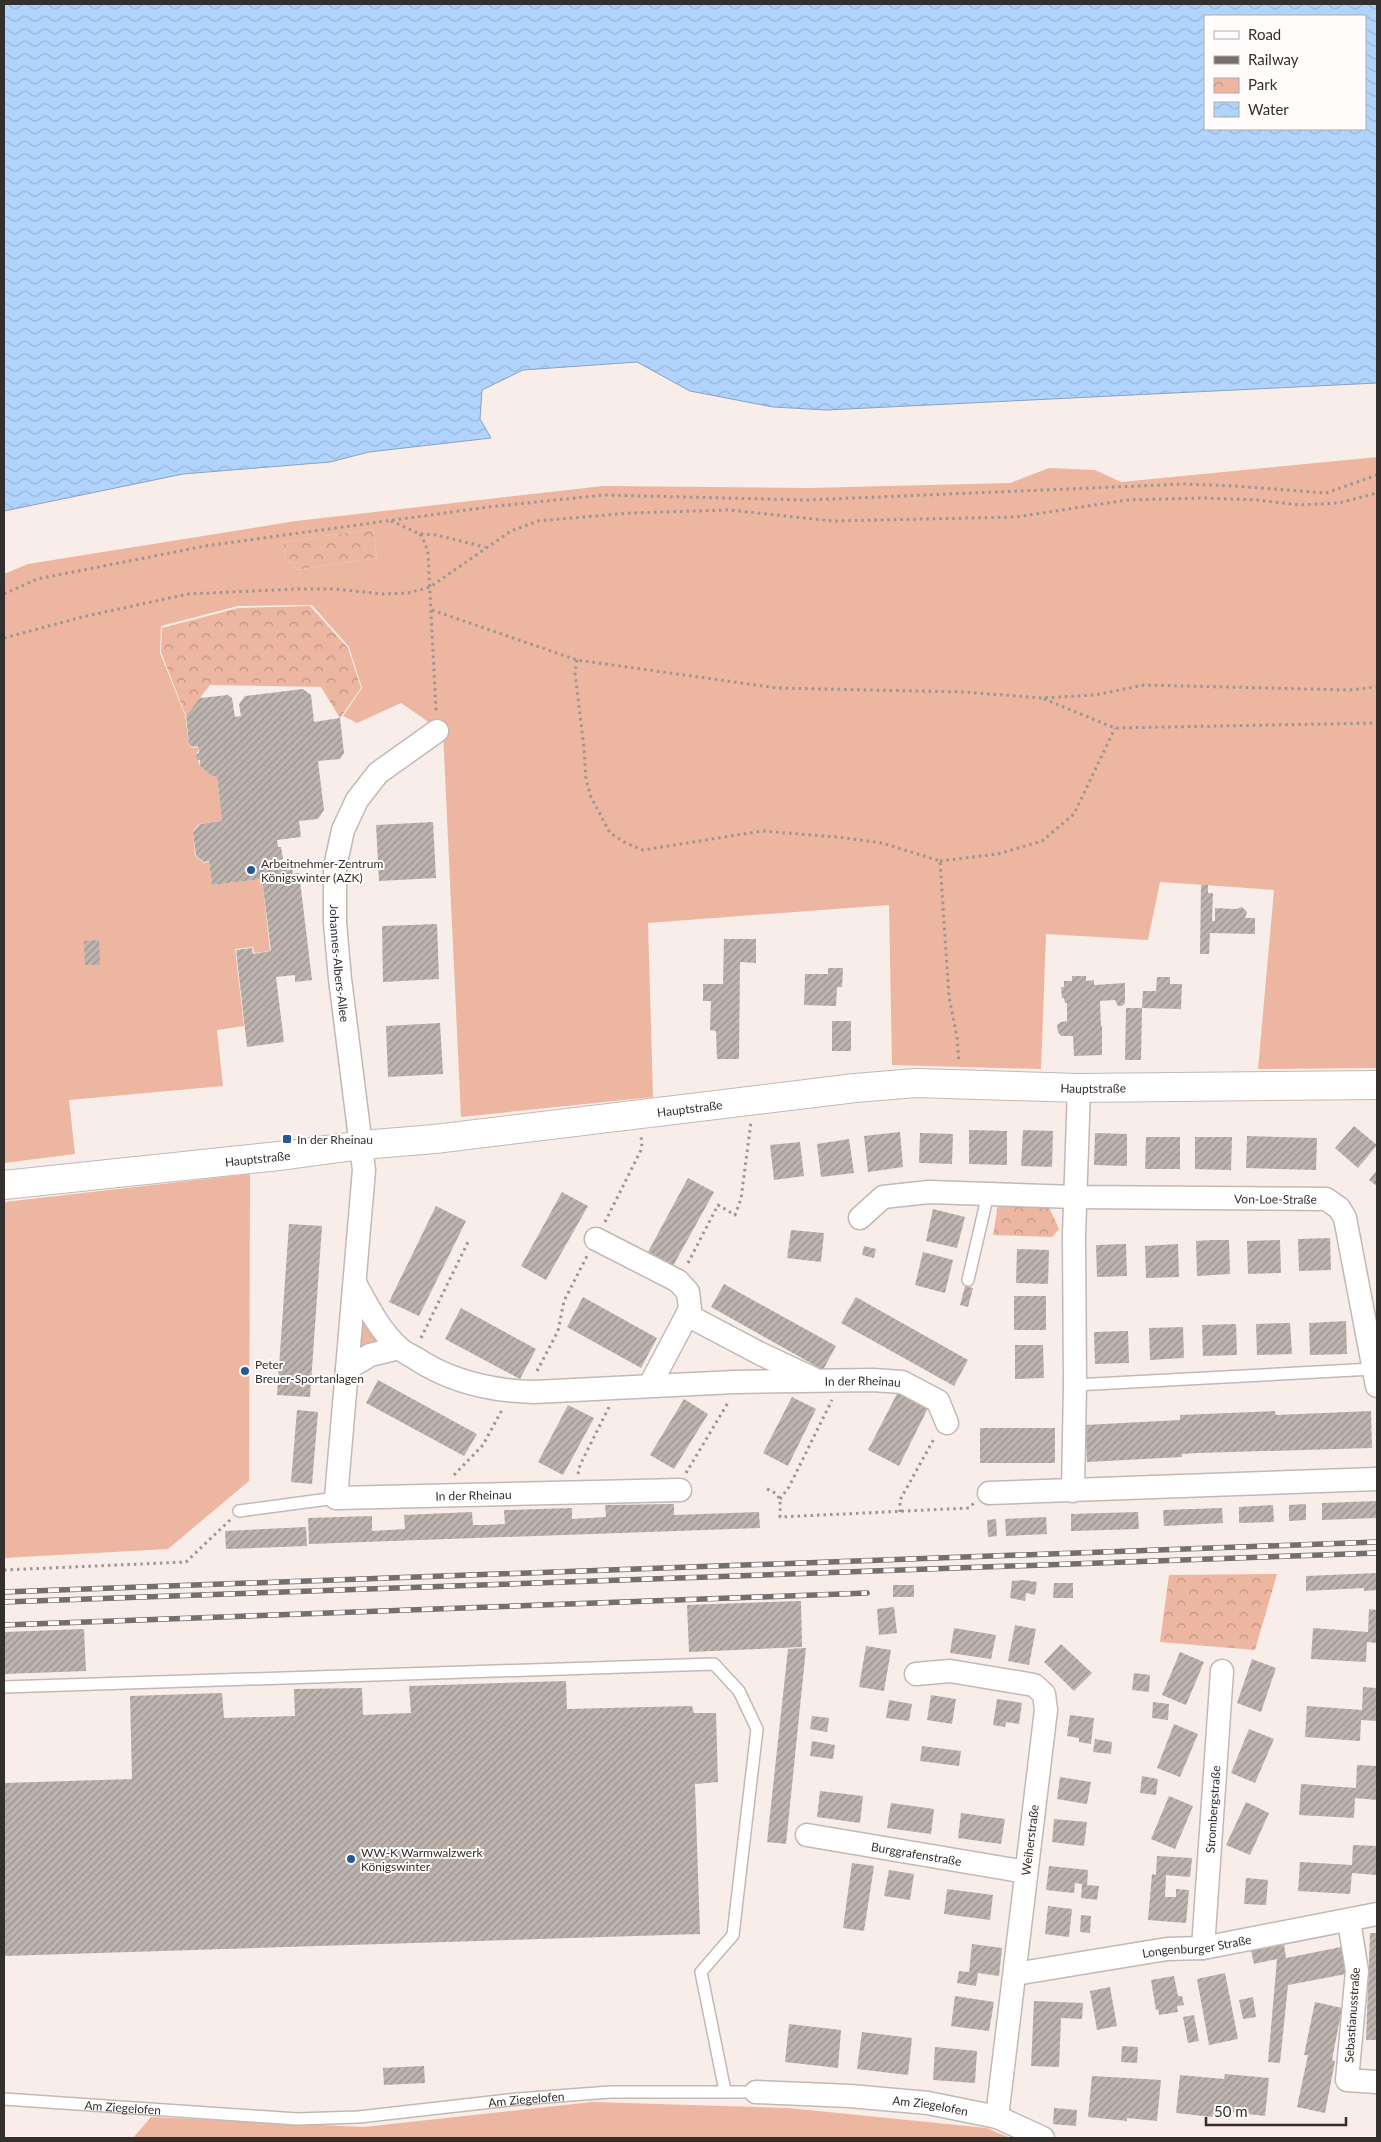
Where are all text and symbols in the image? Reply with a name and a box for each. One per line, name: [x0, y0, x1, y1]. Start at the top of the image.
legend: [1204, 15, 1366, 130]
text: Road: [1248, 25, 1281, 43]
text: Railway: [1248, 50, 1299, 68]
text: Park: [1248, 75, 1278, 93]
text: Water: [1248, 100, 1289, 118]
place label: Arbeitnehmer-Zentrum Königswinter (AZK): [261, 856, 383, 885]
marker: Arbeitnehmer-Zentrum Königswinter (AZK): [245, 864, 257, 876]
street label: Johannes-Albers-Allee: [327, 904, 353, 1023]
street label: Hauptstraße: [1060, 1080, 1126, 1096]
street label: Hauptstraße: [656, 1097, 723, 1119]
place label: In der Rheinau: [297, 1132, 373, 1147]
marker: In der Rheinau: [281, 1133, 293, 1145]
street label: Hauptstraße: [224, 1147, 291, 1169]
street label: Von-Loe-Straße: [1234, 1191, 1317, 1206]
place label: Peter Breuer-Sportanlagen: [255, 1357, 364, 1386]
marker: Peter Breuer-Sportanlagen: [239, 1365, 251, 1377]
street label: In der Rheinau: [825, 1372, 901, 1389]
street label: In der Rheinau: [435, 1486, 512, 1503]
street label: Strombergstraße: [1202, 1765, 1223, 1854]
street label: Weiherstraße: [1018, 1804, 1042, 1876]
street label: Burggrafenstraße: [870, 1838, 963, 1868]
place label: WW-K Warmwalzwerk Königswinter: [361, 1845, 484, 1874]
marker: WW-K Warmwalzwerk Königswinter: [345, 1853, 357, 1865]
street label: Longenburger Straße: [1141, 1931, 1252, 1960]
street label: Sebastianusstraße: [1341, 1967, 1363, 2063]
street label: Am Ziegelofen: [487, 2088, 565, 2110]
street label: Am Ziegelofen: [892, 2092, 970, 2118]
scale bar: [1206, 2094, 1346, 2126]
street label: Am Ziegelofen: [84, 2097, 161, 2117]
text: 50 m: [1214, 2102, 1248, 2120]

